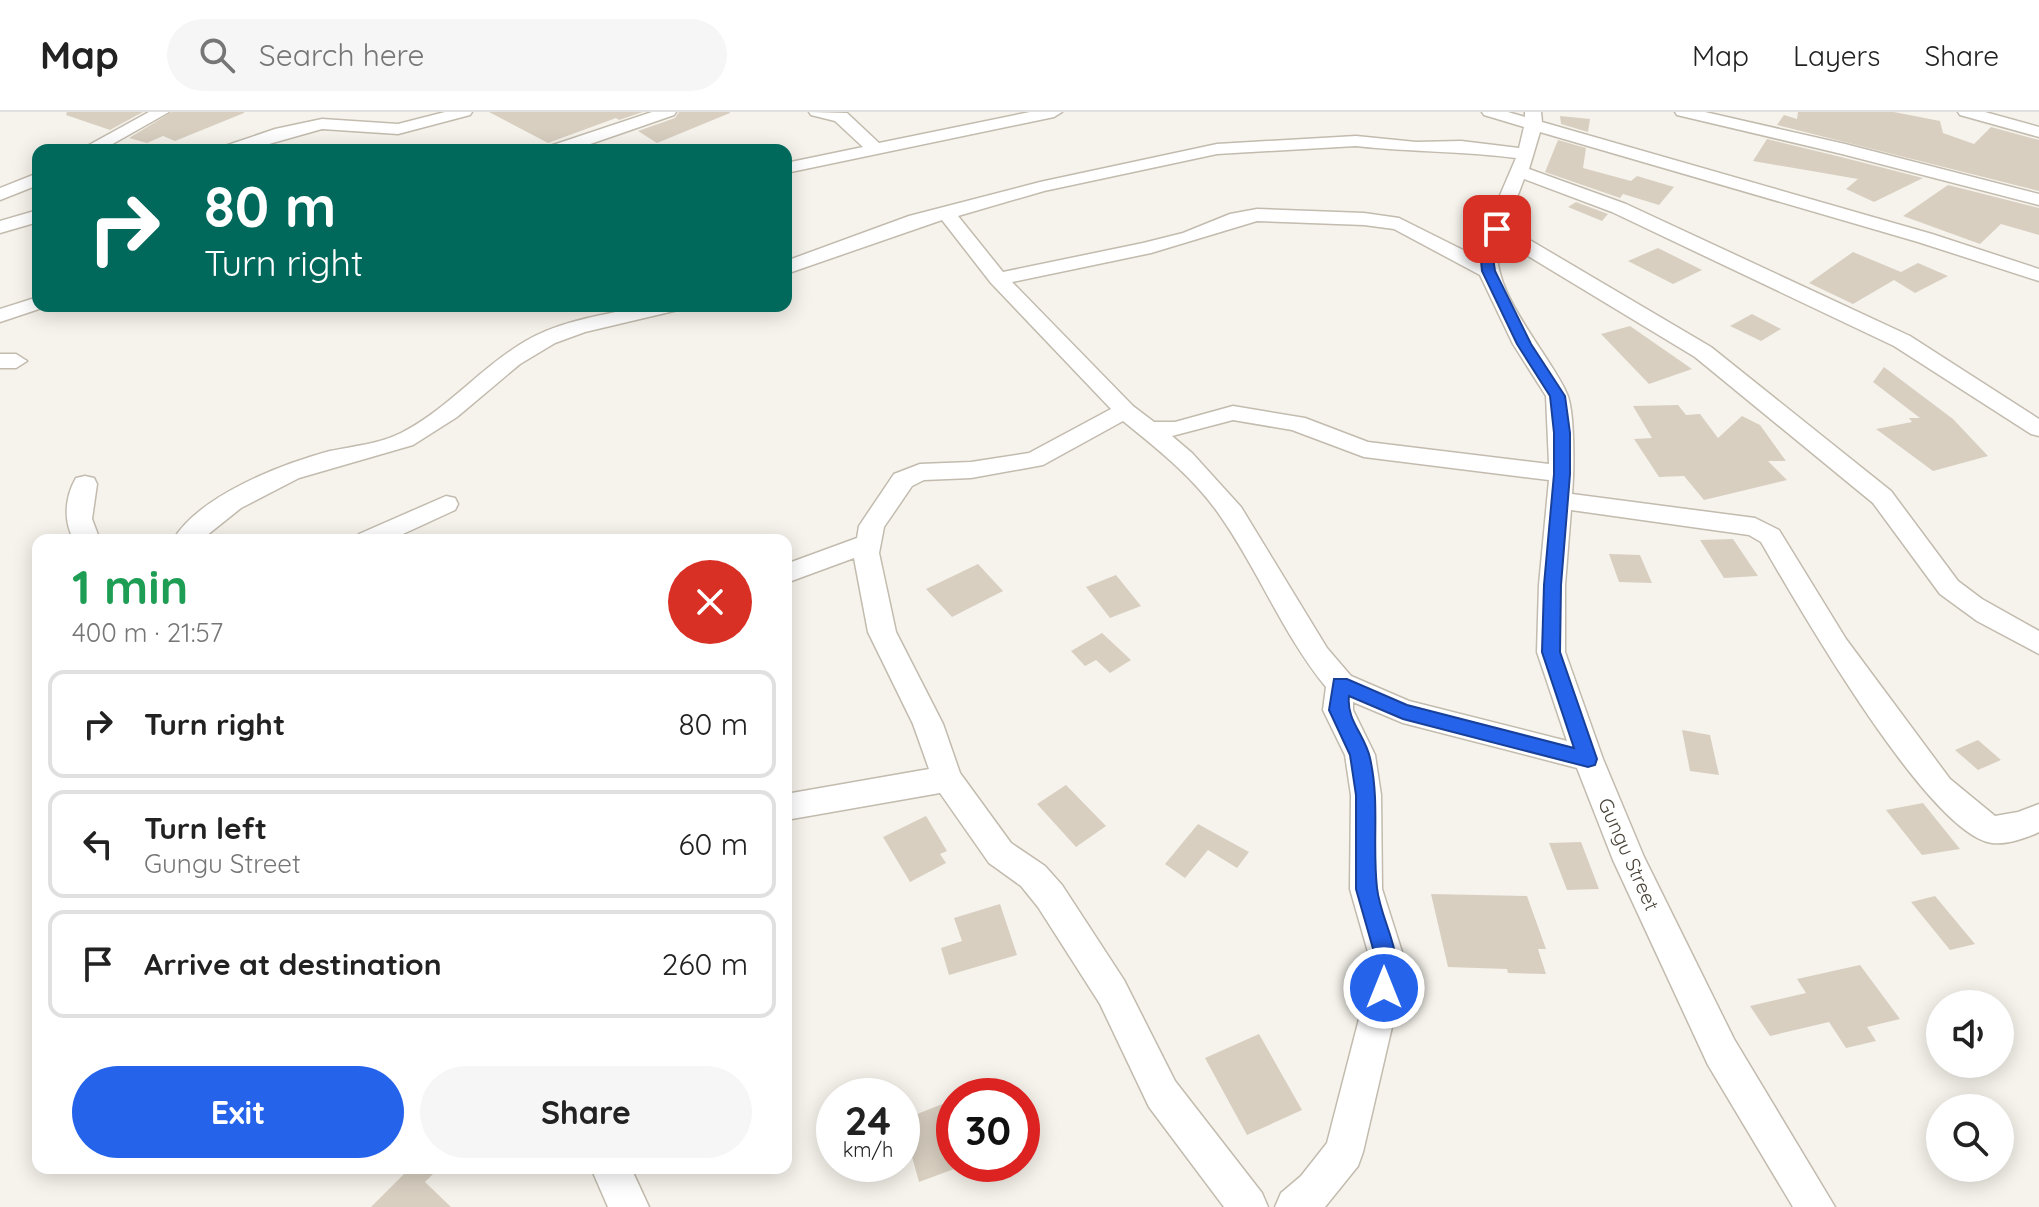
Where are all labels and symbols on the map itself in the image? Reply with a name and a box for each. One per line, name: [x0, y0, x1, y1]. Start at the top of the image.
pin: [1463, 195, 1531, 263]
street label: Gungu Street: [1593, 794, 1665, 914]
position arrow: [1342, 946, 1426, 1030]
speed limit sign: 30: [936, 1078, 1040, 1182]

